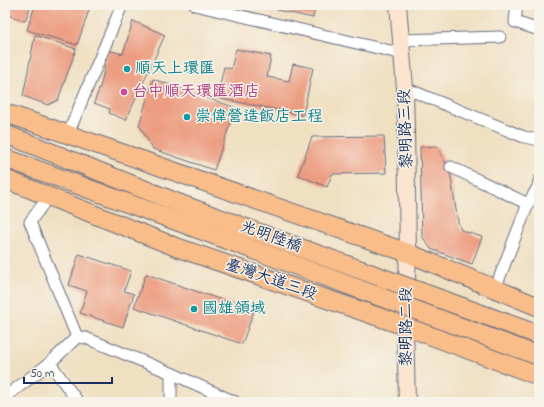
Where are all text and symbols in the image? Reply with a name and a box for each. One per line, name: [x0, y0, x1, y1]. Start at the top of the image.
place label: 順天上環匯: [135, 57, 215, 81]
marker: 順天上環匯: [122, 64, 132, 74]
place label: 台中順天環匯酒店: [132, 80, 260, 104]
marker: 台中順天環匯酒店: [119, 87, 129, 97]
street label: 黎明路三段: [393, 89, 419, 169]
place label: 崇偉營造飯店工程: [195, 105, 323, 129]
marker: 崇偉營造飯店工程: [182, 112, 192, 122]
street label: 光明陸橋: [237, 215, 305, 259]
street label: 臺灣大道三段: [222, 253, 320, 307]
street label: 黎明路二段: [395, 287, 419, 367]
place label: 國雄領域: [202, 297, 266, 321]
marker: 國雄領域: [189, 304, 199, 314]
scale bar: [24, 359, 112, 385]
text: 50 m: [30, 365, 54, 383]

